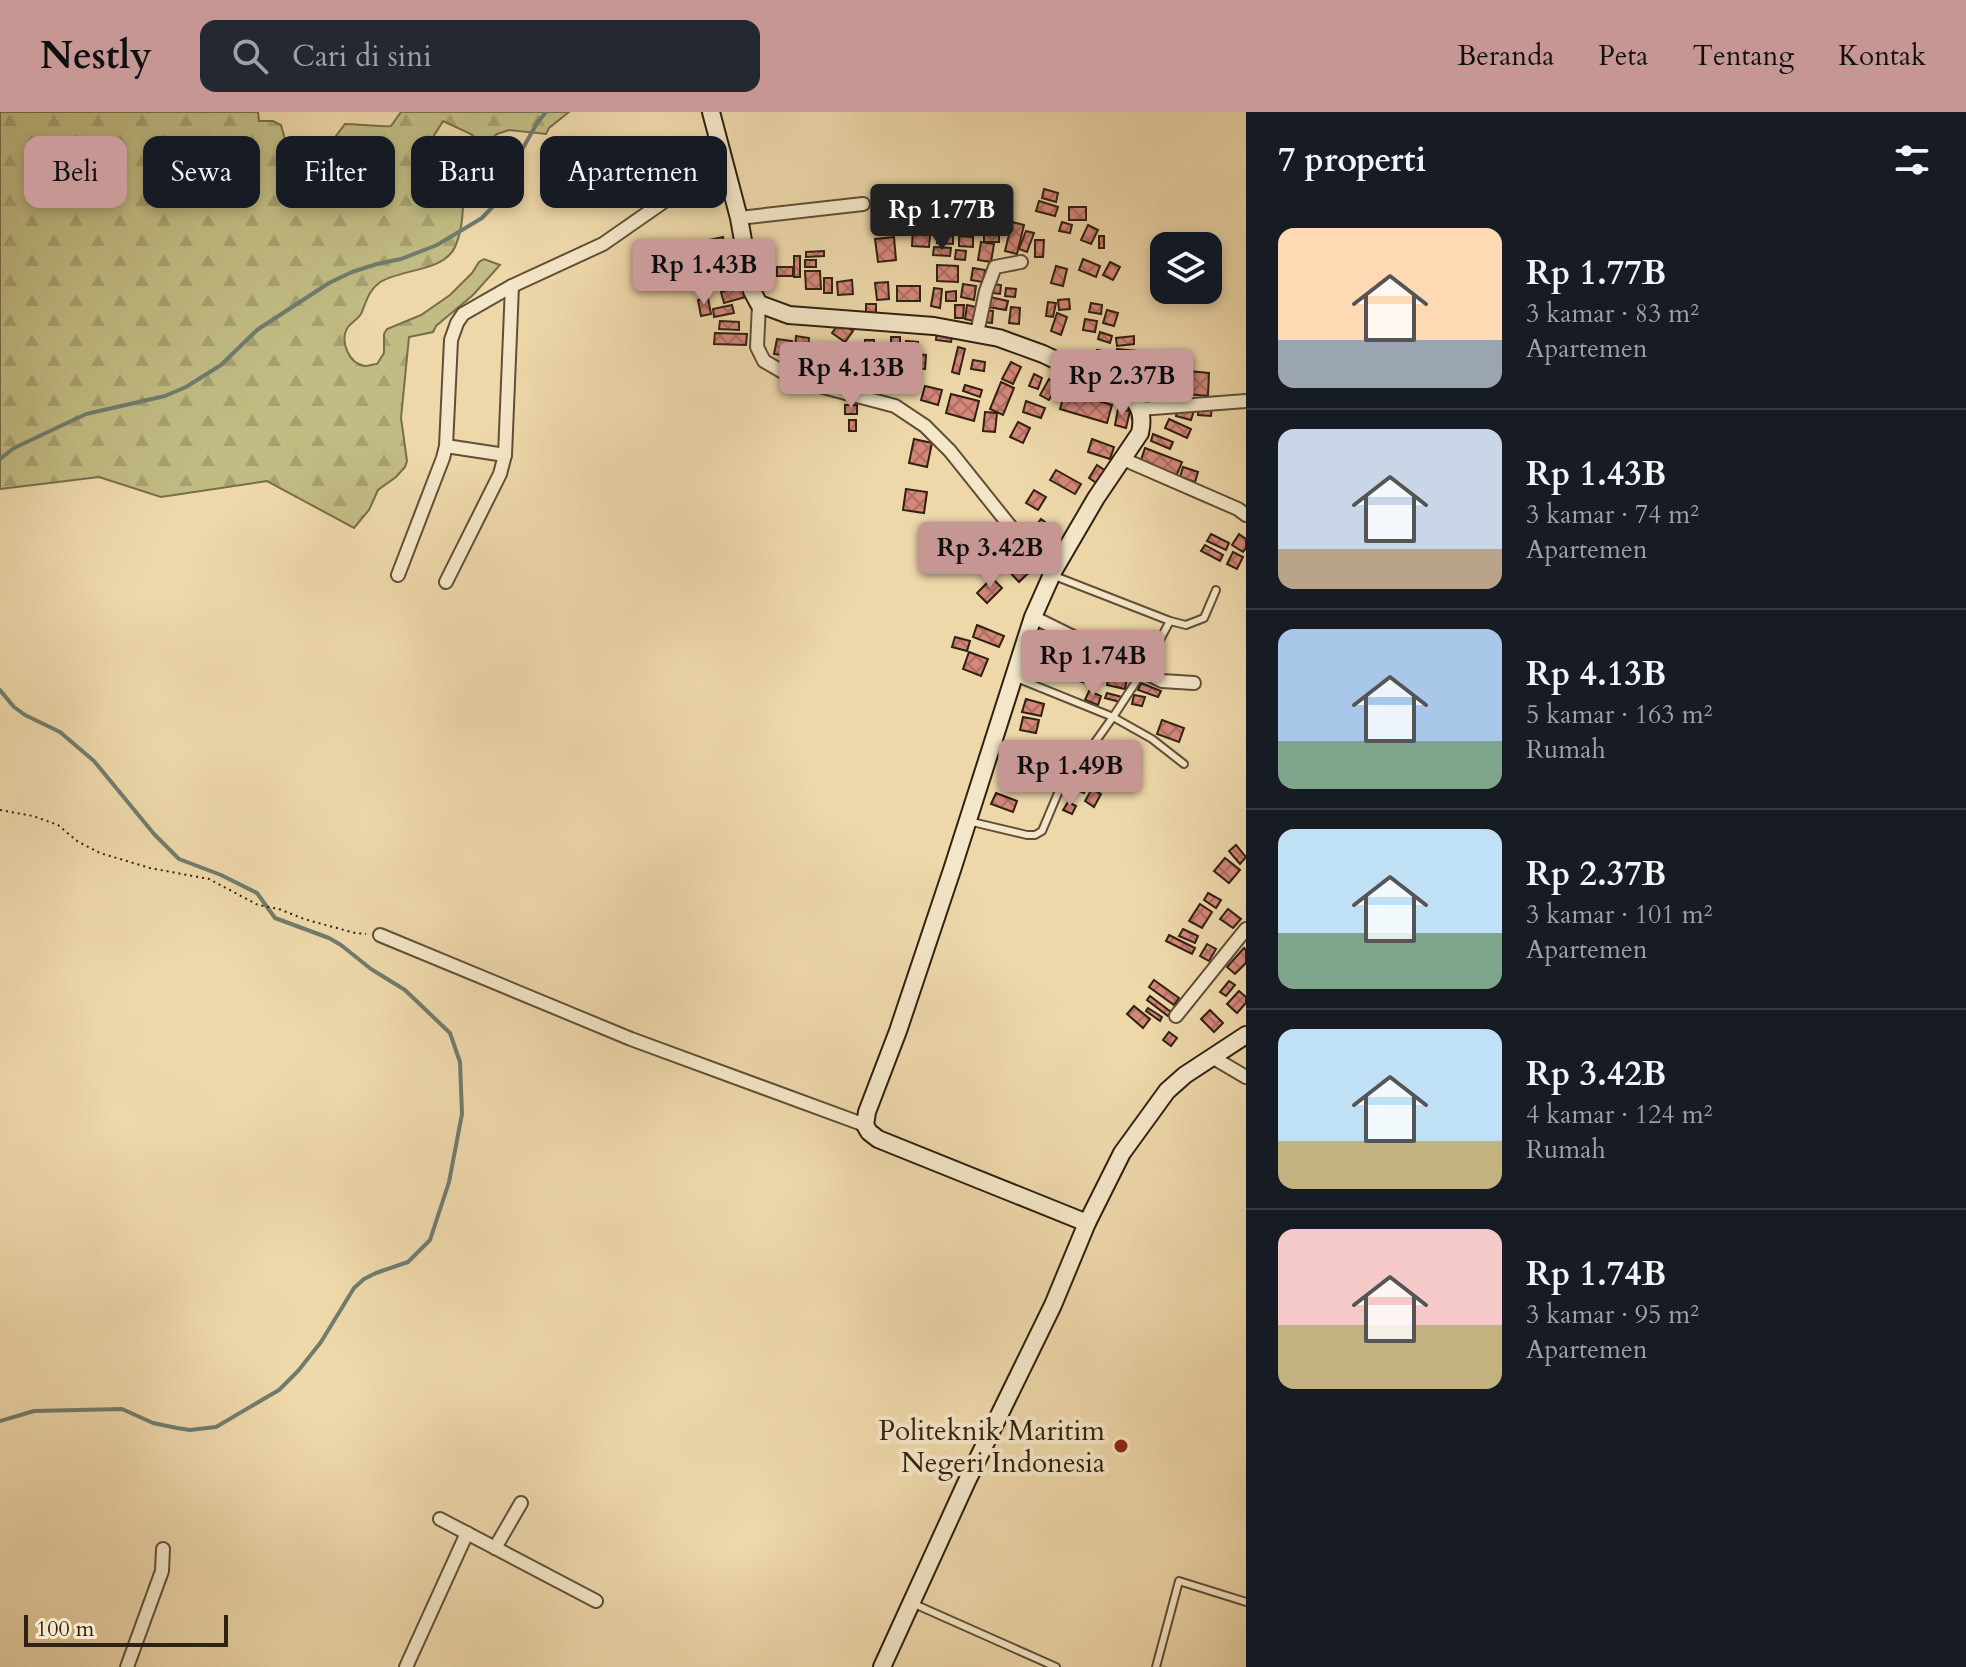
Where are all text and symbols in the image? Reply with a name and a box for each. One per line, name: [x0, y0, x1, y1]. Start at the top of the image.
search box: [200, 20, 760, 92]
text: Nestly: [40, 30, 152, 82]
icon: search: [228, 34, 272, 78]
text: Cari di sini: [292, 36, 432, 77]
text: Beranda: [1457, 37, 1554, 75]
text: Peta: [1598, 37, 1648, 75]
text: Tentang: [1692, 37, 1794, 75]
text: Kontak: [1838, 37, 1926, 75]
chip: Beli: [24, 136, 127, 208]
chip: Sewa: [143, 136, 260, 208]
chip: Filter: [276, 136, 395, 208]
chip: Baru: [411, 136, 524, 208]
chip: Apartemen: [540, 136, 727, 208]
text: 7 properti: [1278, 137, 1426, 183]
icon: filters: [1890, 138, 1934, 182]
pin: Rp 1.77B: [859, 184, 1025, 252]
text: Rp 1.77B: [888, 192, 996, 227]
map controls: [1150, 232, 1222, 304]
button: layers: [1150, 232, 1222, 304]
pin: Rp 1.43B: [621, 239, 787, 307]
text: Rp 1.43B: [650, 247, 758, 282]
text: Rp 1.77B: [1526, 250, 1666, 296]
icon: home: [1342, 260, 1438, 356]
text: 3 kamar · 83 m²: [1526, 296, 1699, 331]
text: Apartemen: [1526, 331, 1648, 366]
pin: Rp 4.13B: [768, 342, 934, 410]
text: Rp 4.13B: [797, 350, 905, 385]
pin: Rp 2.37B: [1039, 350, 1205, 418]
text: Rp 2.37B: [1068, 358, 1176, 393]
text: Rp 1.43B: [1526, 451, 1666, 497]
icon: home: [1342, 461, 1438, 557]
text: 3 kamar · 74 m²: [1526, 497, 1699, 532]
pin: Rp 3.42B: [907, 522, 1073, 590]
text: Rp 3.42B: [936, 530, 1044, 565]
text: Apartemen: [1526, 532, 1648, 567]
pin: Rp 1.74B: [1010, 630, 1176, 698]
text: Rp 1.74B: [1039, 638, 1147, 673]
text: Rp 4.13B: [1526, 651, 1666, 697]
icon: home: [1342, 661, 1438, 757]
text: 5 kamar · 163 m²: [1526, 697, 1712, 732]
text: Rumah: [1526, 732, 1606, 767]
pin: Rp 1.49B: [987, 740, 1153, 808]
text: Rp 1.49B: [1016, 748, 1124, 783]
text: Rp 2.37B: [1526, 851, 1666, 897]
icon: home: [1342, 861, 1438, 957]
text: 3 kamar · 101 m²: [1526, 897, 1712, 932]
text: Apartemen: [1526, 932, 1648, 967]
text: Rp 3.42B: [1526, 1051, 1666, 1097]
icon: home: [1342, 1061, 1438, 1157]
text: 4 kamar · 124 m²: [1526, 1097, 1712, 1132]
text: Rumah: [1526, 1132, 1606, 1167]
text: Rp 1.74B: [1526, 1251, 1666, 1297]
icon: home: [1342, 1261, 1438, 1357]
text: 3 kamar · 95 m²: [1526, 1297, 1699, 1332]
text: Apartemen: [1526, 1332, 1648, 1367]
place label: Politeknik Maritim Negeri Indonesia: [879, 1412, 1105, 1482]
marker: Politeknik Maritim Negeri Indonesia: [1112, 1437, 1130, 1455]
scale bar: [24, 1611, 228, 1647]
text: 100 m: [36, 1614, 94, 1644]

